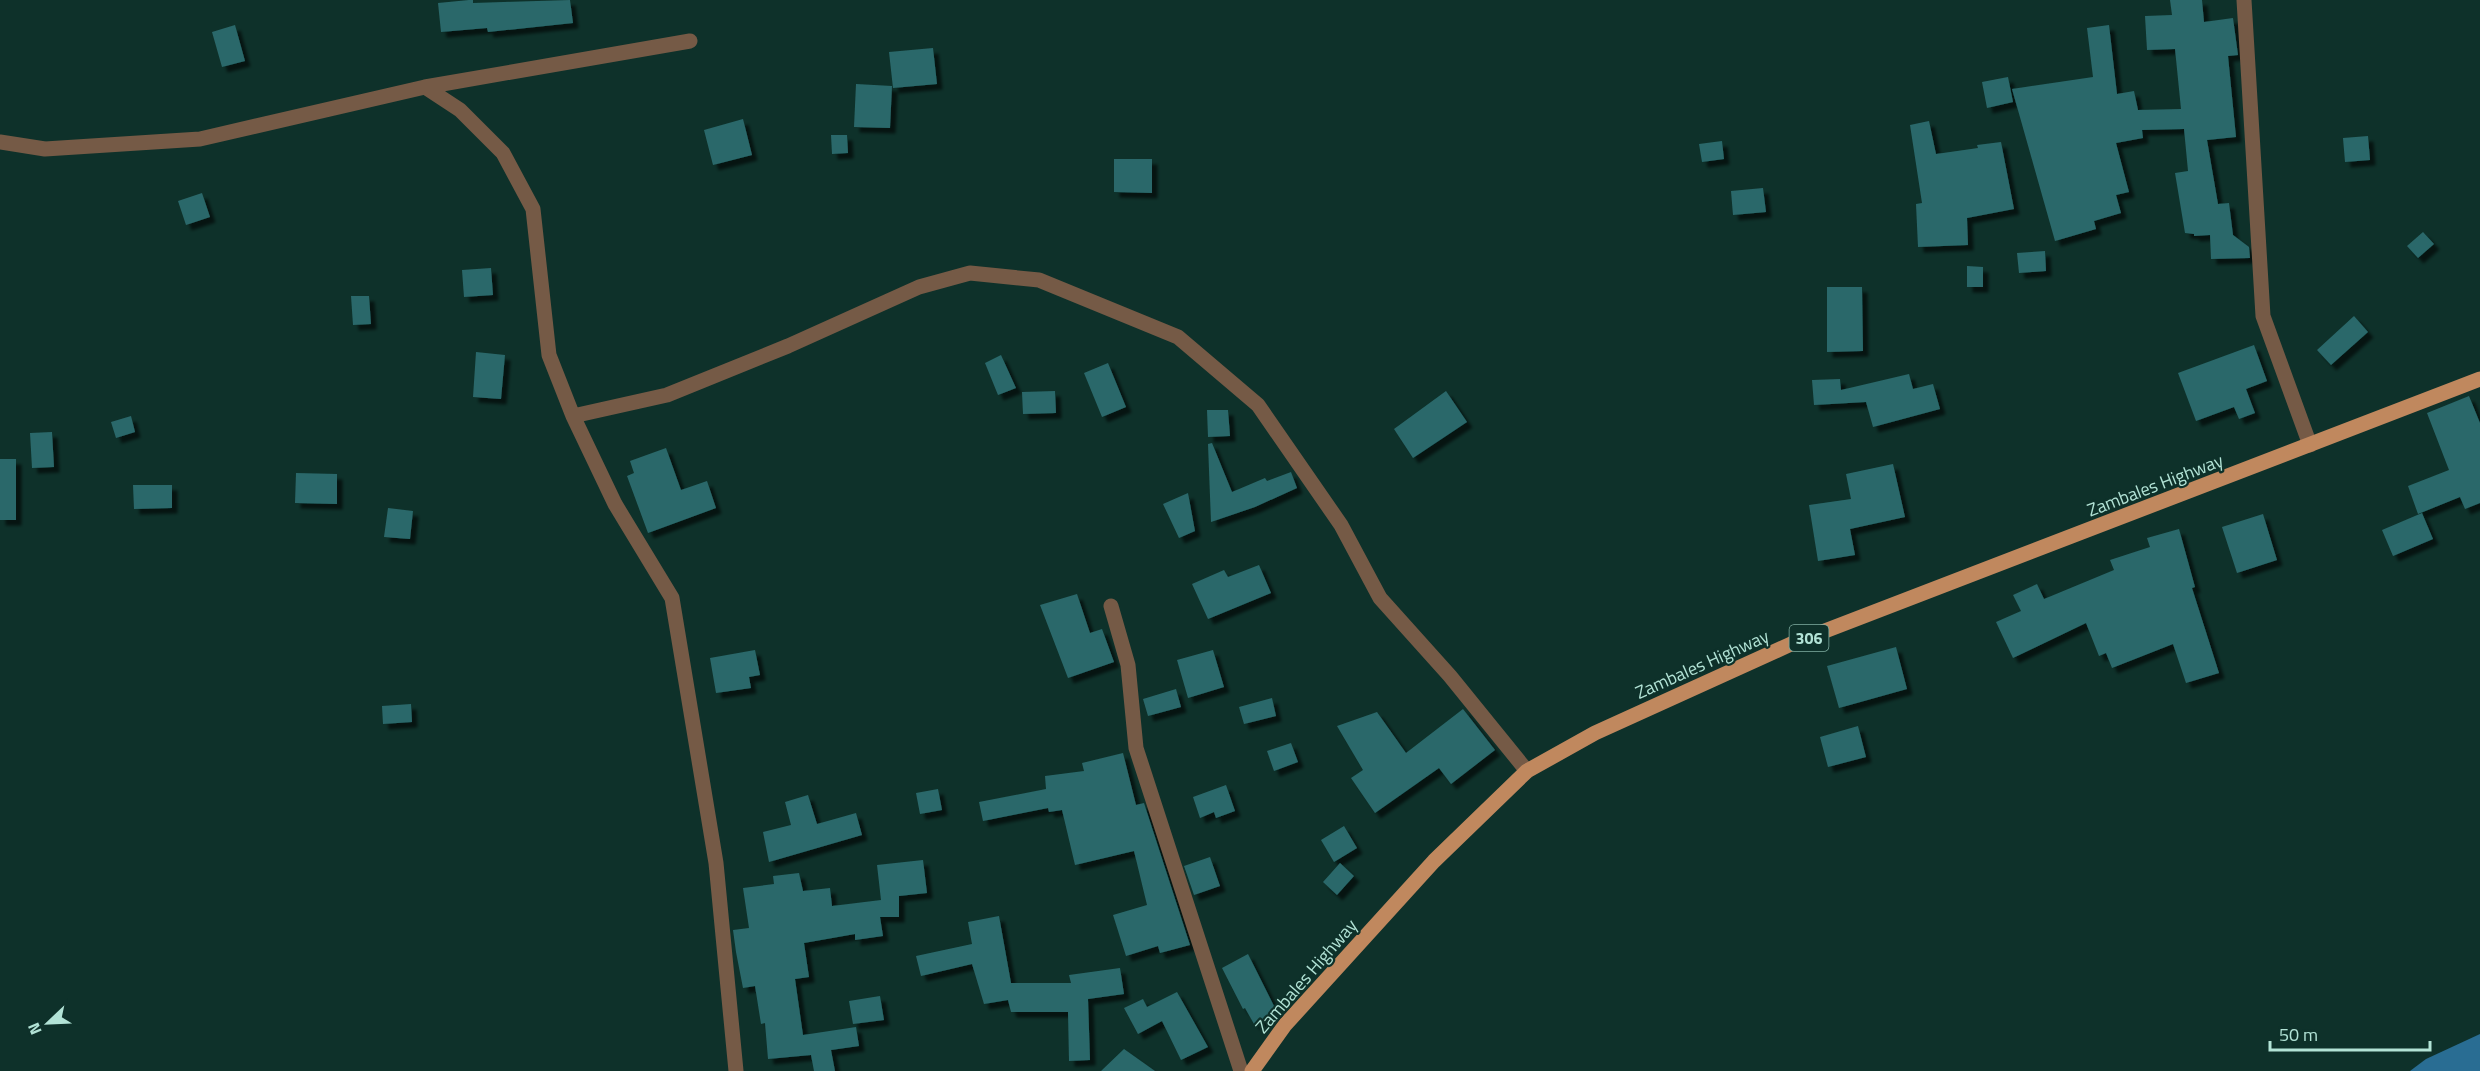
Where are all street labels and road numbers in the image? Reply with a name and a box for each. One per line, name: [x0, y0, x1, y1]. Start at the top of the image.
street label: Zambales Highway: [2083, 446, 2227, 523]
street label: Zambales Highway: [1631, 622, 1774, 706]
road number: 306: [1790, 625, 1828, 651]
street label: Zambales Highway: [1249, 913, 1364, 1039]

